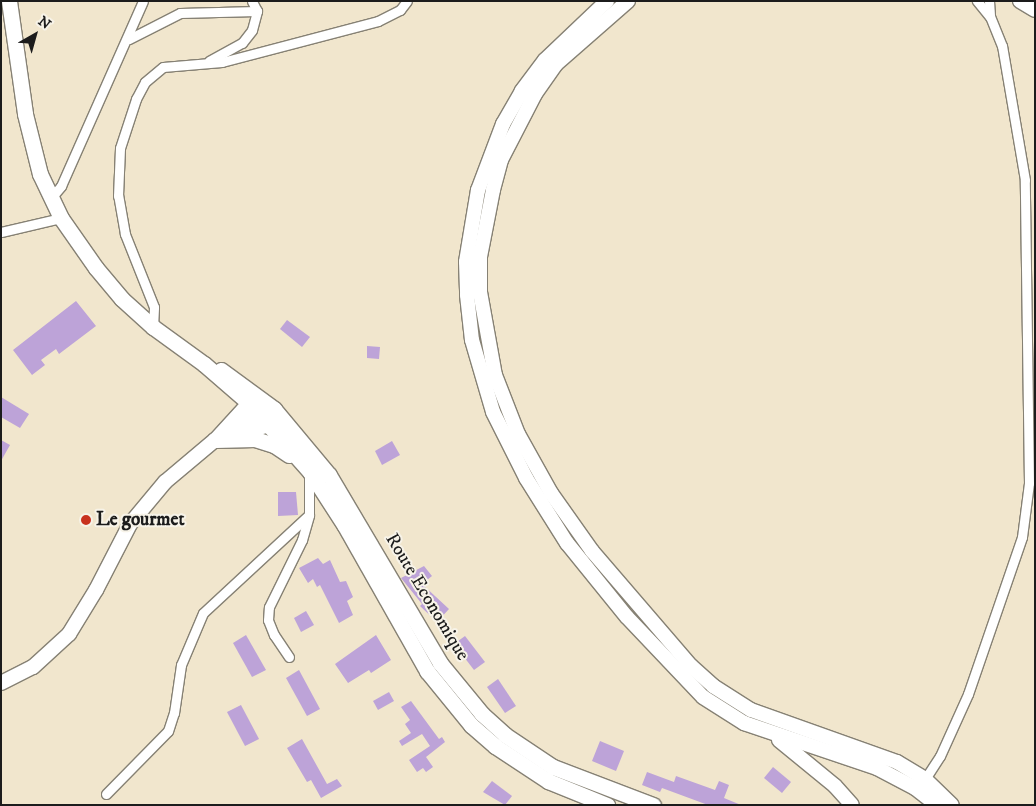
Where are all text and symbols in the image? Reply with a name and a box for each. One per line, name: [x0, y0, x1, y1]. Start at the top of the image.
north arrow: [10, 10, 60, 60]
text: N: [34, 13, 54, 34]
place label: Le gourmet: [96, 509, 185, 531]
marker: Le gourmet: [80, 514, 92, 526]
street label: Route Economique: [380, 529, 474, 665]

